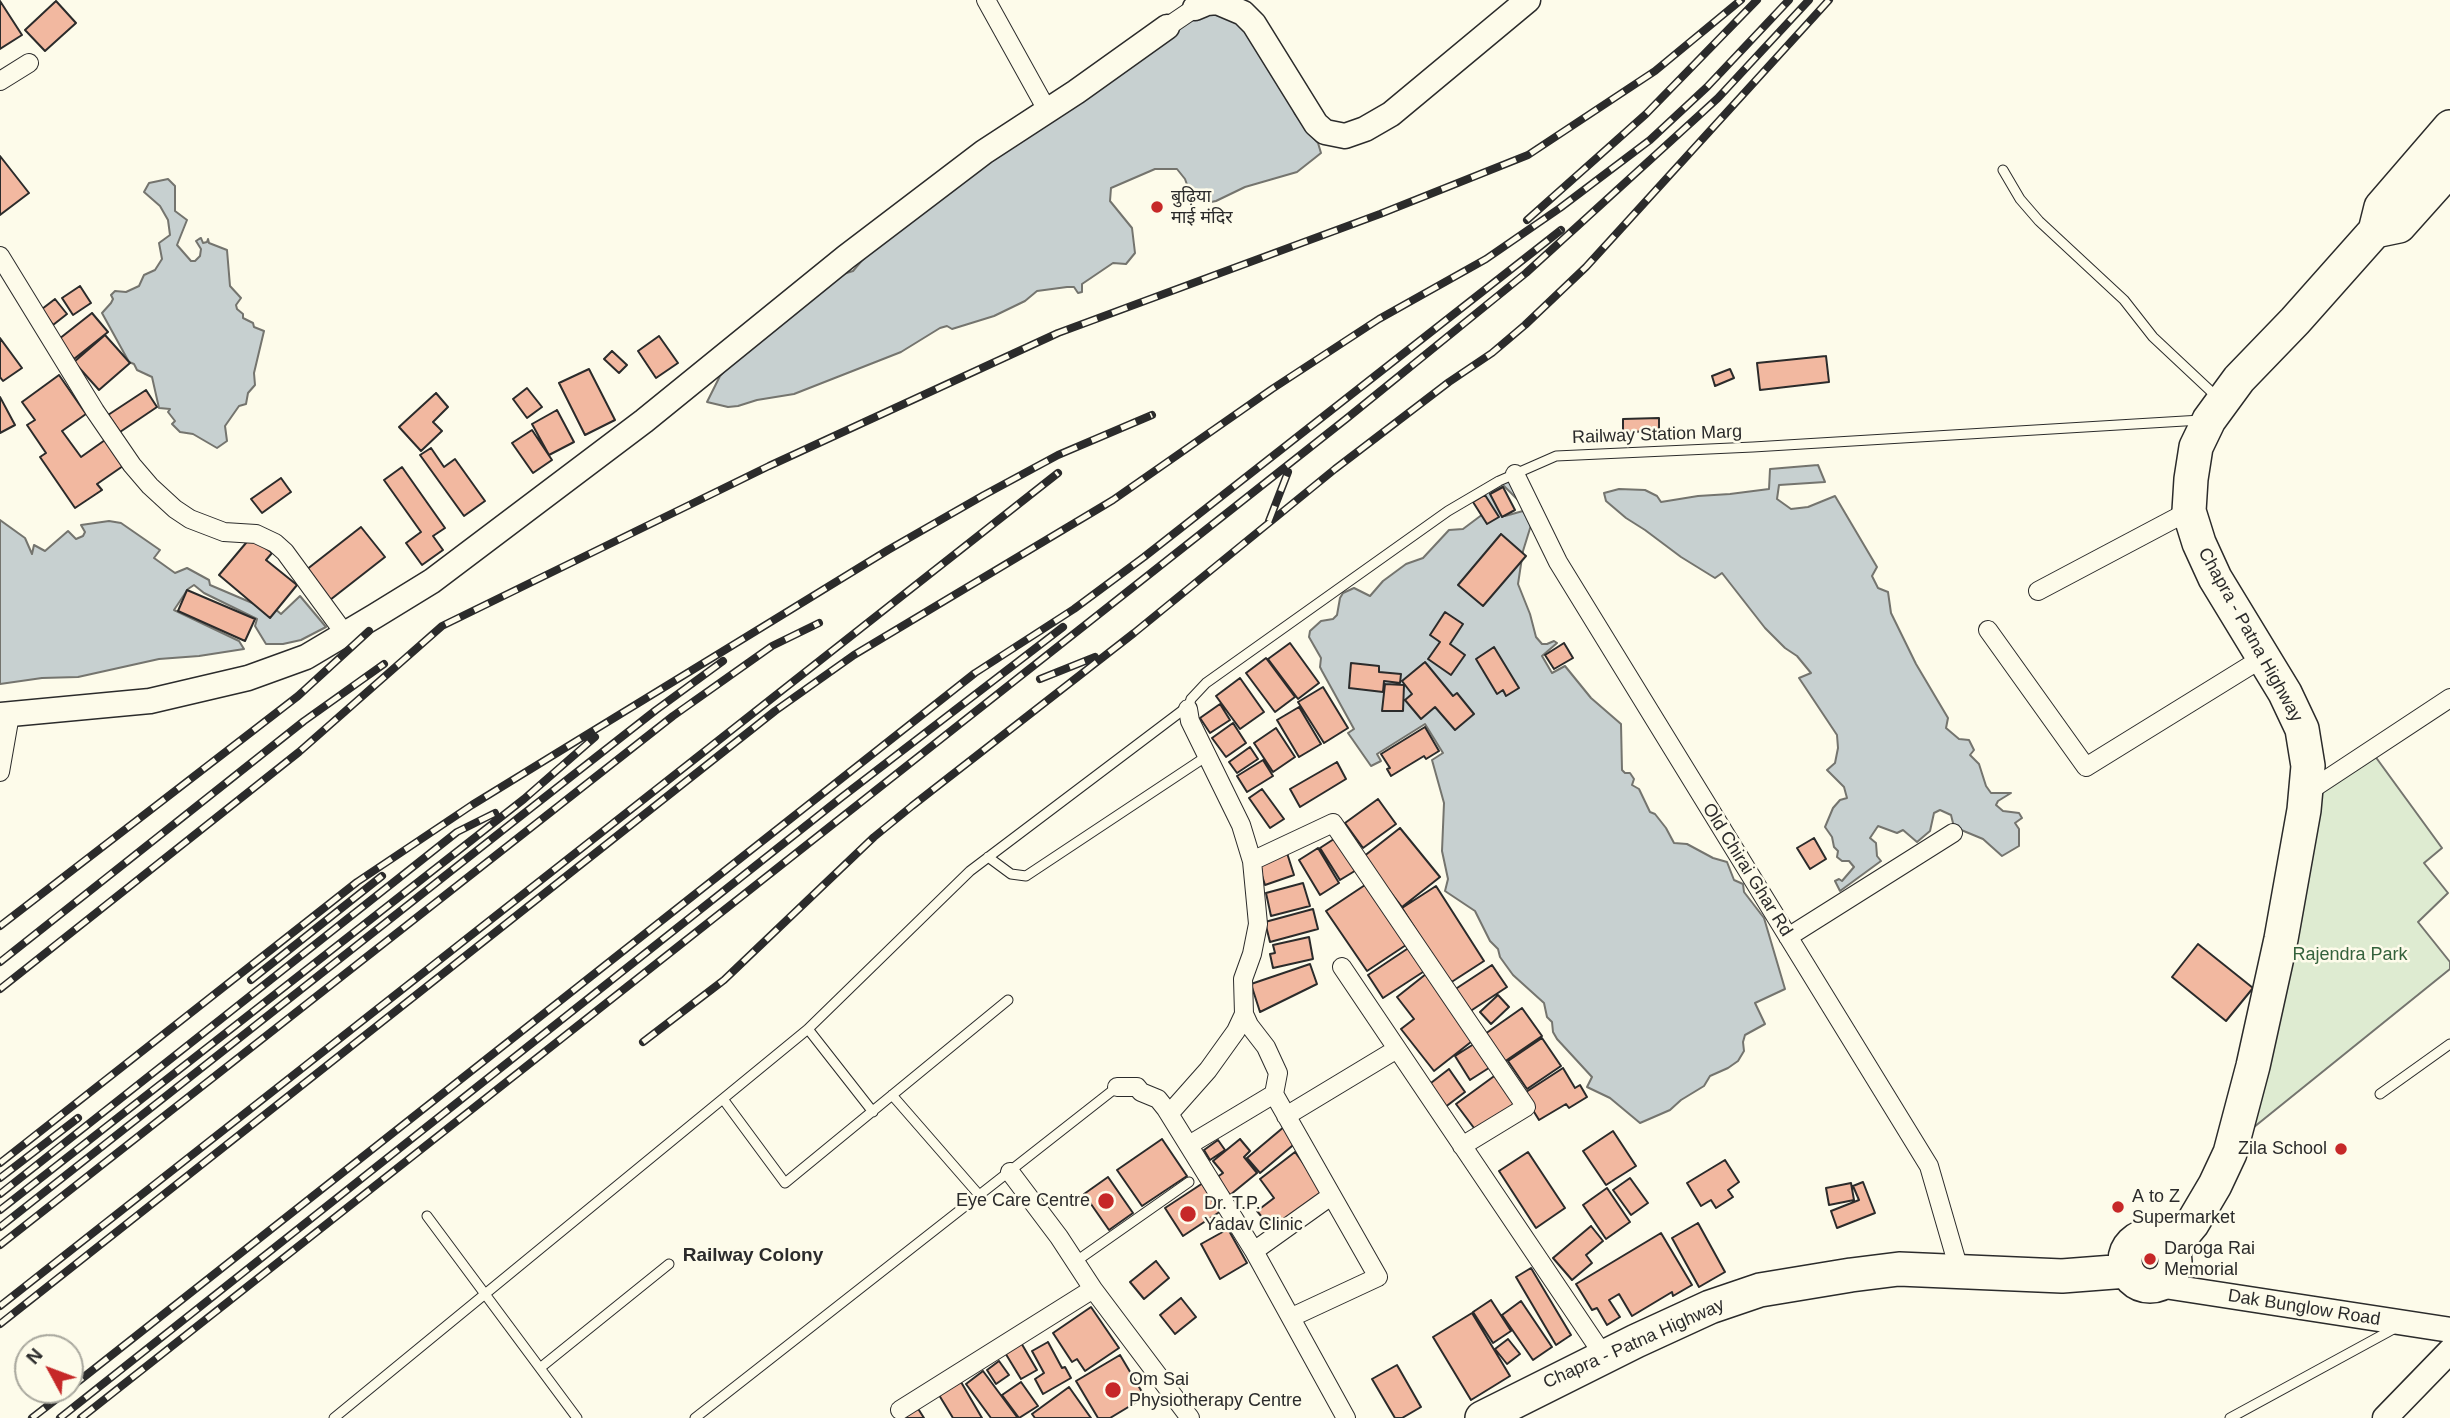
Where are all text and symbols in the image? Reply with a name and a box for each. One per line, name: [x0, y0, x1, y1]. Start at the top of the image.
place label: बुढ़िया माई मंदिर: [1171, 186, 1233, 228]
marker: बुढ़िया माई मंदिर: [1149, 199, 1165, 215]
street label: Railway Station Marg: [1572, 421, 1742, 449]
street label: Chapra - Patna Highway: [2193, 544, 2307, 726]
street label: Old Chirai Ghar Rd: [1697, 799, 1797, 941]
park label: Rajendra Park: [2292, 944, 2408, 966]
place label: Zila School: [2238, 1138, 2327, 1160]
marker: Zila School: [2333, 1141, 2349, 1157]
place label: A to Z Supermarket: [2132, 1186, 2235, 1228]
place label: Eye Care Centre: [956, 1190, 1090, 1212]
marker: Eye Care Centre: [1096, 1191, 1116, 1211]
place label: Dr. T.P. Yadav Clinic: [1204, 1193, 1303, 1236]
marker: A to Z Supermarket: [2110, 1199, 2126, 1215]
marker: Dr. T.P. Yadav Clinic: [1178, 1204, 1198, 1224]
place label: Daroga Rai Memorial: [2164, 1238, 2255, 1280]
district label: Railway Colony: [683, 1245, 823, 1267]
marker: Daroga Rai Memorial: [2142, 1251, 2158, 1267]
street label: Dak Bunglow Road: [2226, 1285, 2382, 1331]
street label: Chapra - Patna Highway: [1540, 1294, 1728, 1394]
north arrow: [14, 1334, 84, 1404]
text: N: [22, 1344, 47, 1368]
place label: Om Sai Physiotherapy Centre: [1129, 1369, 1302, 1412]
marker: Om Sai Physiotherapy Centre: [1103, 1380, 1123, 1400]

